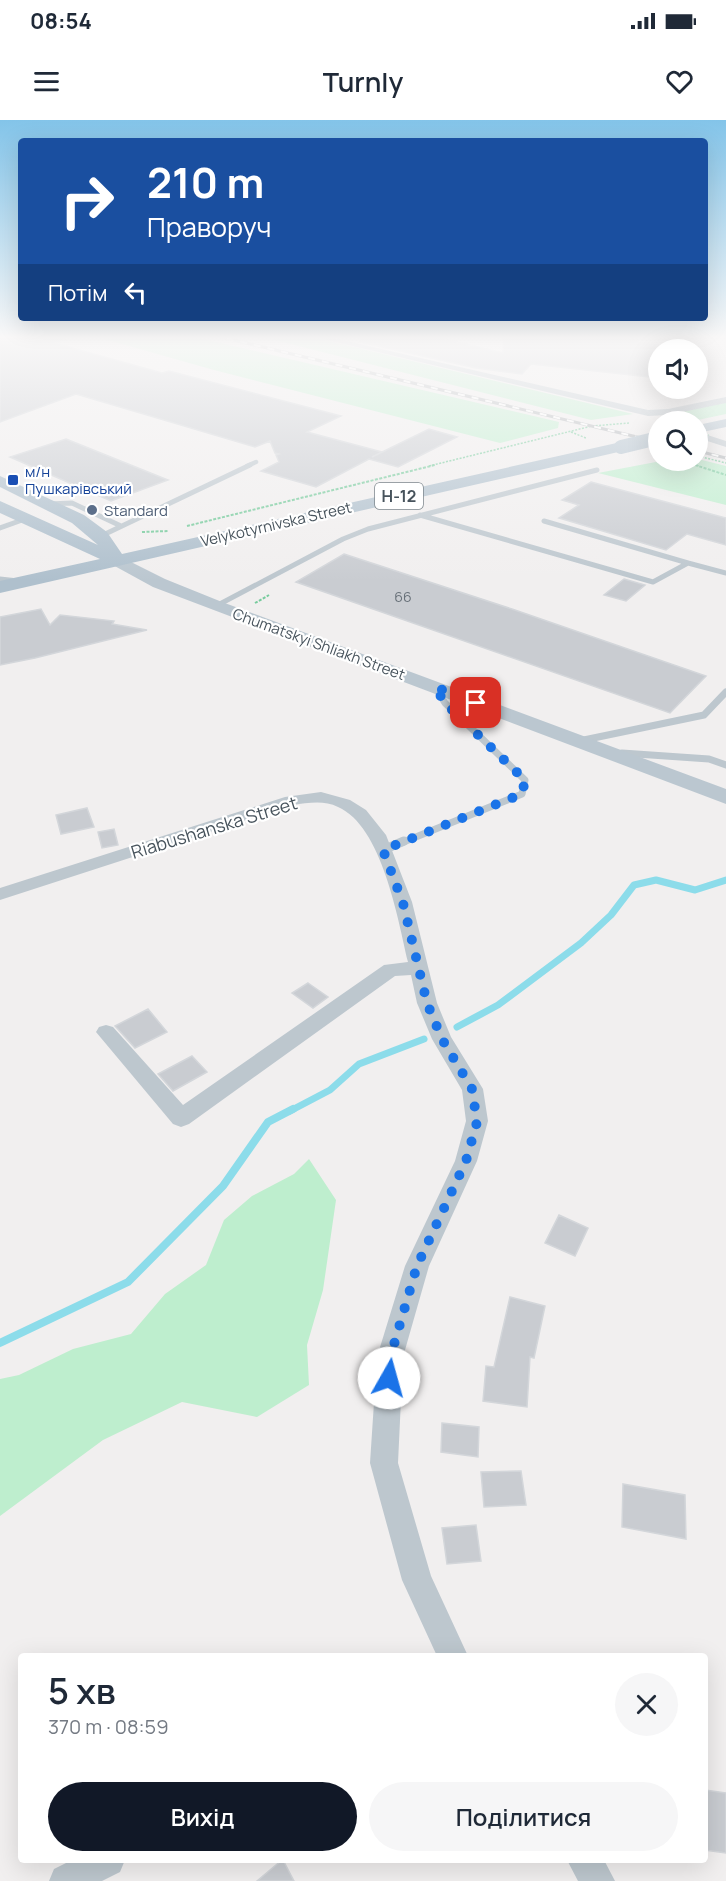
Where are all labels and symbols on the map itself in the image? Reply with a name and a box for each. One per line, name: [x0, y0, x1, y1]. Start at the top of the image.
place label: м/н Пушкарівський: [25, 461, 132, 499]
marker: м/н Пушкарівський: [6, 473, 20, 487]
road number: Н-12: [375, 483, 423, 509]
street label: Velykotyrnivska Street: [199, 496, 353, 552]
place label: Standard: [104, 500, 168, 521]
marker: Standard: [85, 503, 99, 517]
house number: 66: [394, 587, 412, 606]
street label: Chumatskyi Shliakh Street: [230, 603, 408, 685]
pin: [450, 677, 501, 728]
street label: Riabushanska Street: [128, 790, 300, 864]
position arrow: [357, 1346, 421, 1410]

